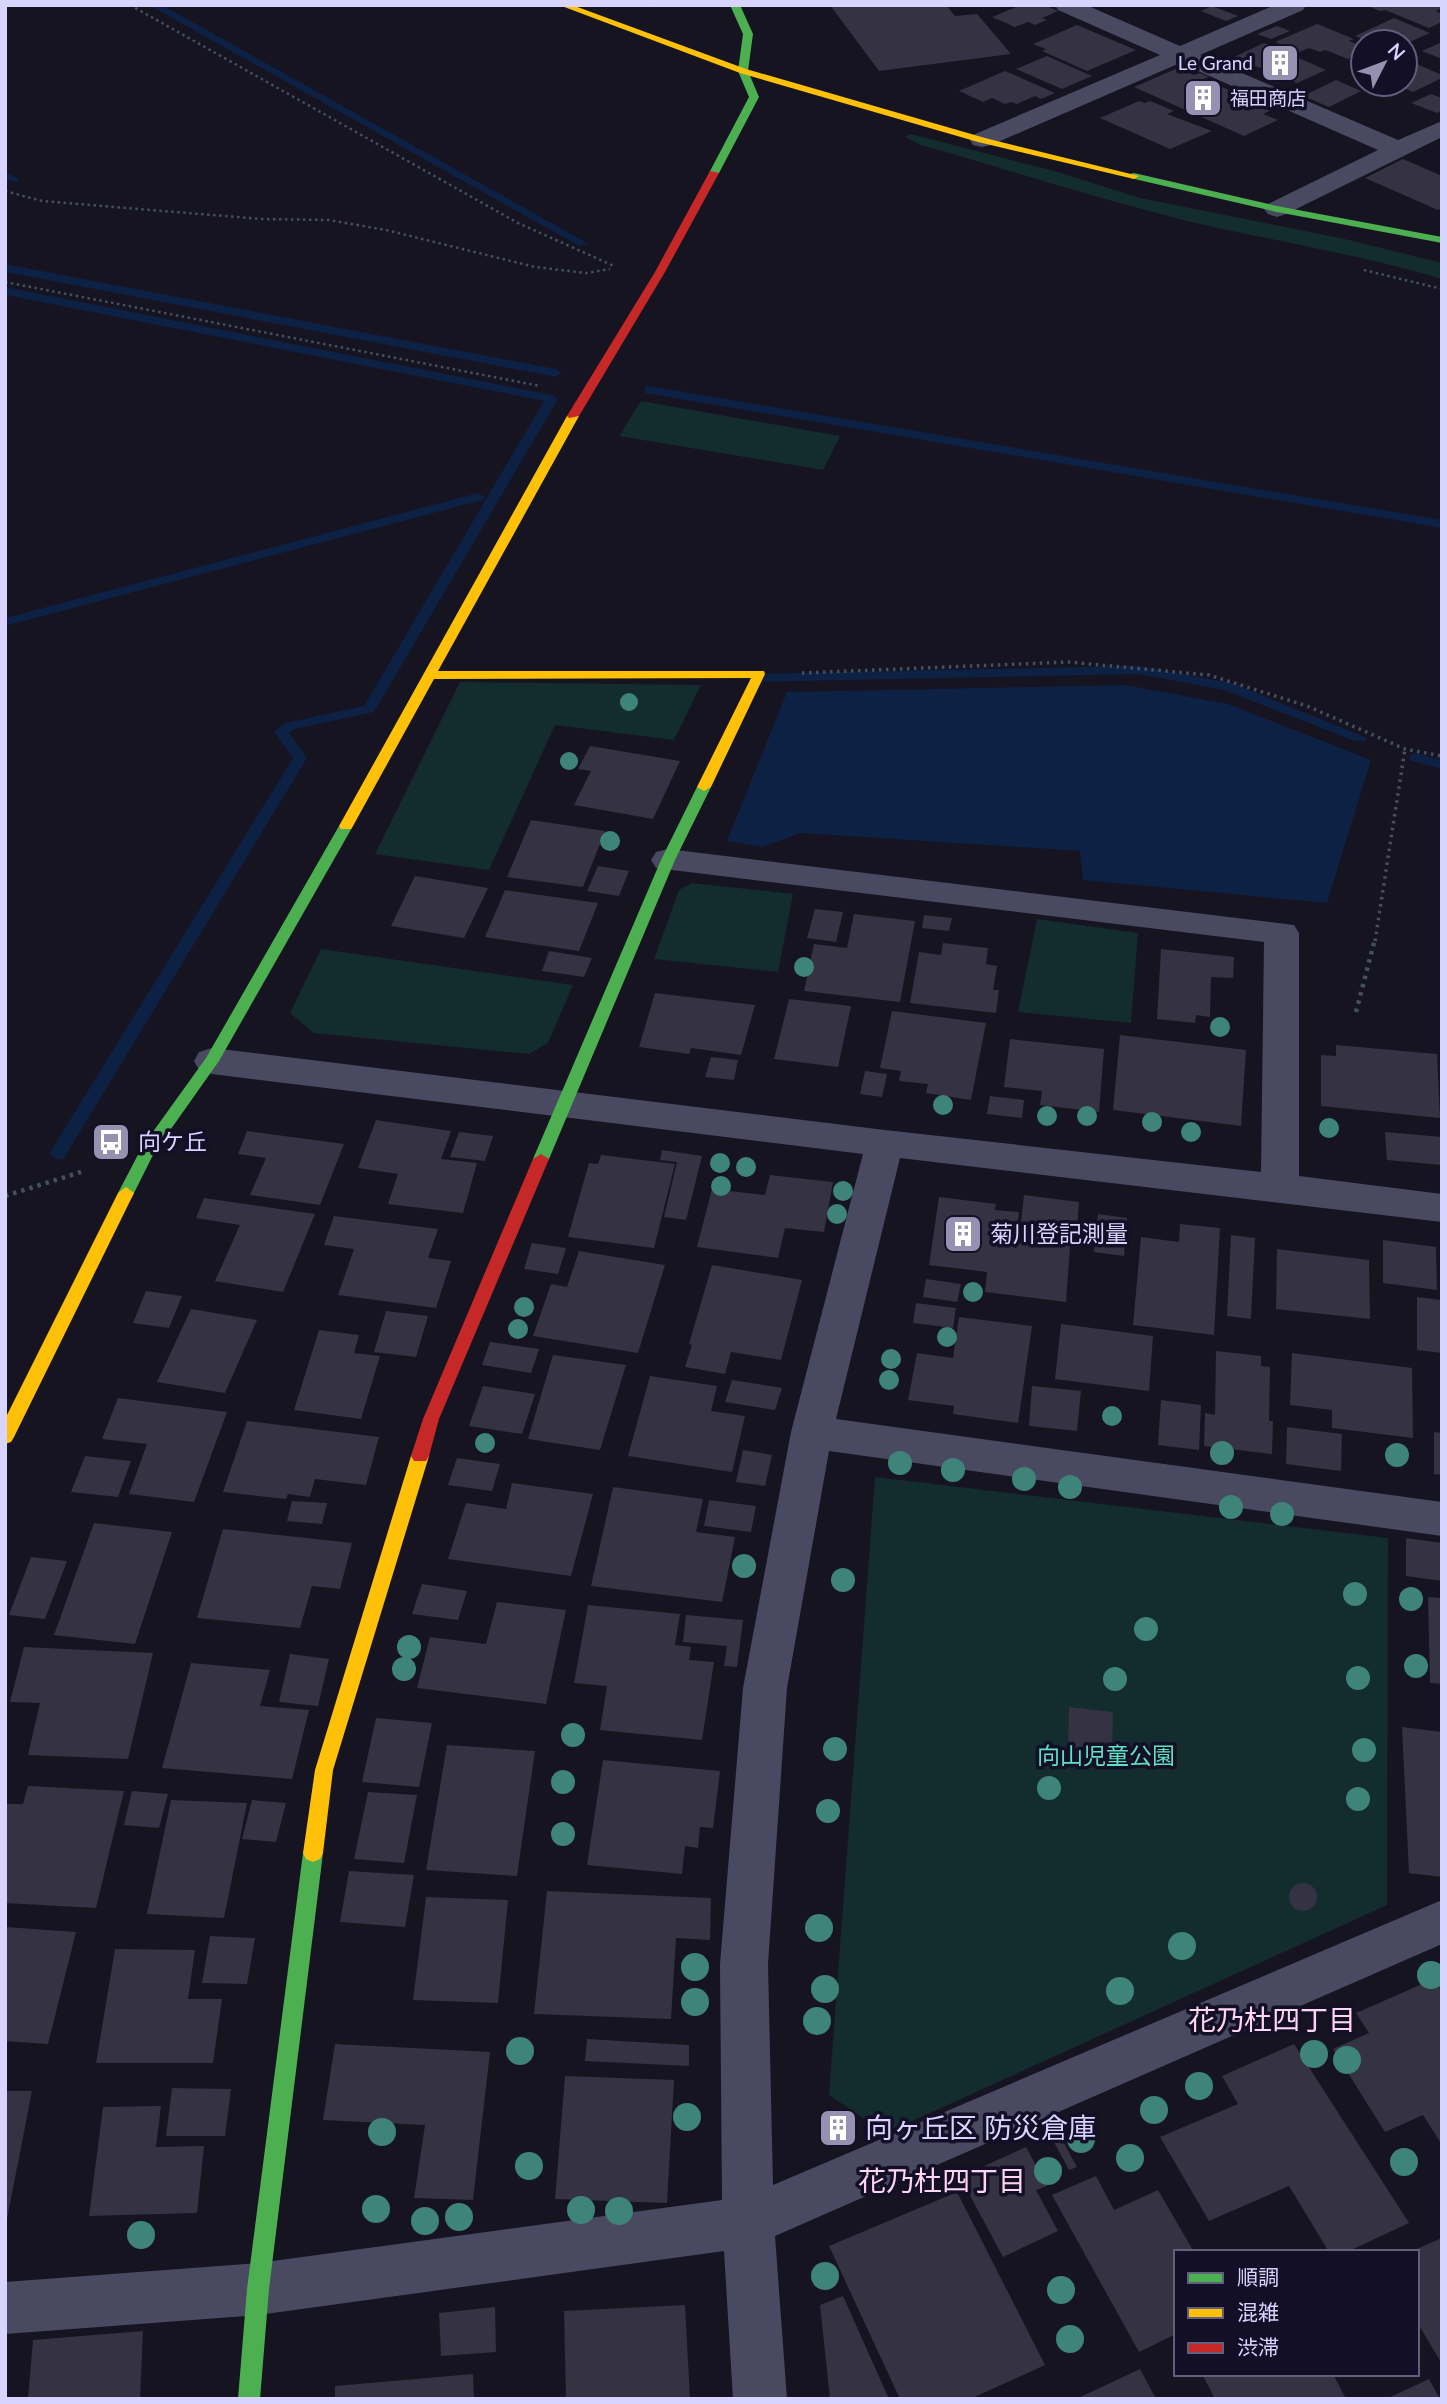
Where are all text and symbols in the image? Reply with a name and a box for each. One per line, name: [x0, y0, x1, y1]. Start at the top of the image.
north arrow: [1349, 28, 1419, 98]
text: N: [1384, 38, 1410, 64]
building icon: Le Grand: [1259, 42, 1301, 84]
place label: Le Grand: [1178, 51, 1253, 74]
building icon: 福田商店: [1182, 77, 1224, 119]
place label: 福田商店: [1230, 86, 1306, 109]
bus stop icon: 向ケ丘: [90, 1121, 132, 1163]
place label: 向ケ丘: [138, 1127, 207, 1155]
building icon: 菊川登記測量: [942, 1213, 984, 1255]
place label: 菊川登記測量: [990, 1219, 1128, 1247]
park label: 向山児童公園: [1037, 1741, 1175, 1769]
district label: 花乃杜四丁目: [1188, 2002, 1356, 2036]
building icon: 向ヶ丘区 防災倉庫: [817, 2107, 859, 2149]
place label: 向ヶ丘区 防災倉庫: [865, 2110, 1096, 2144]
district label: 花乃杜四丁目: [858, 2163, 1026, 2197]
legend: [1174, 2250, 1419, 2376]
text: 順調: [1237, 2264, 1279, 2289]
text: 混雑: [1237, 2299, 1279, 2324]
text: 渋滞: [1237, 2334, 1279, 2359]

